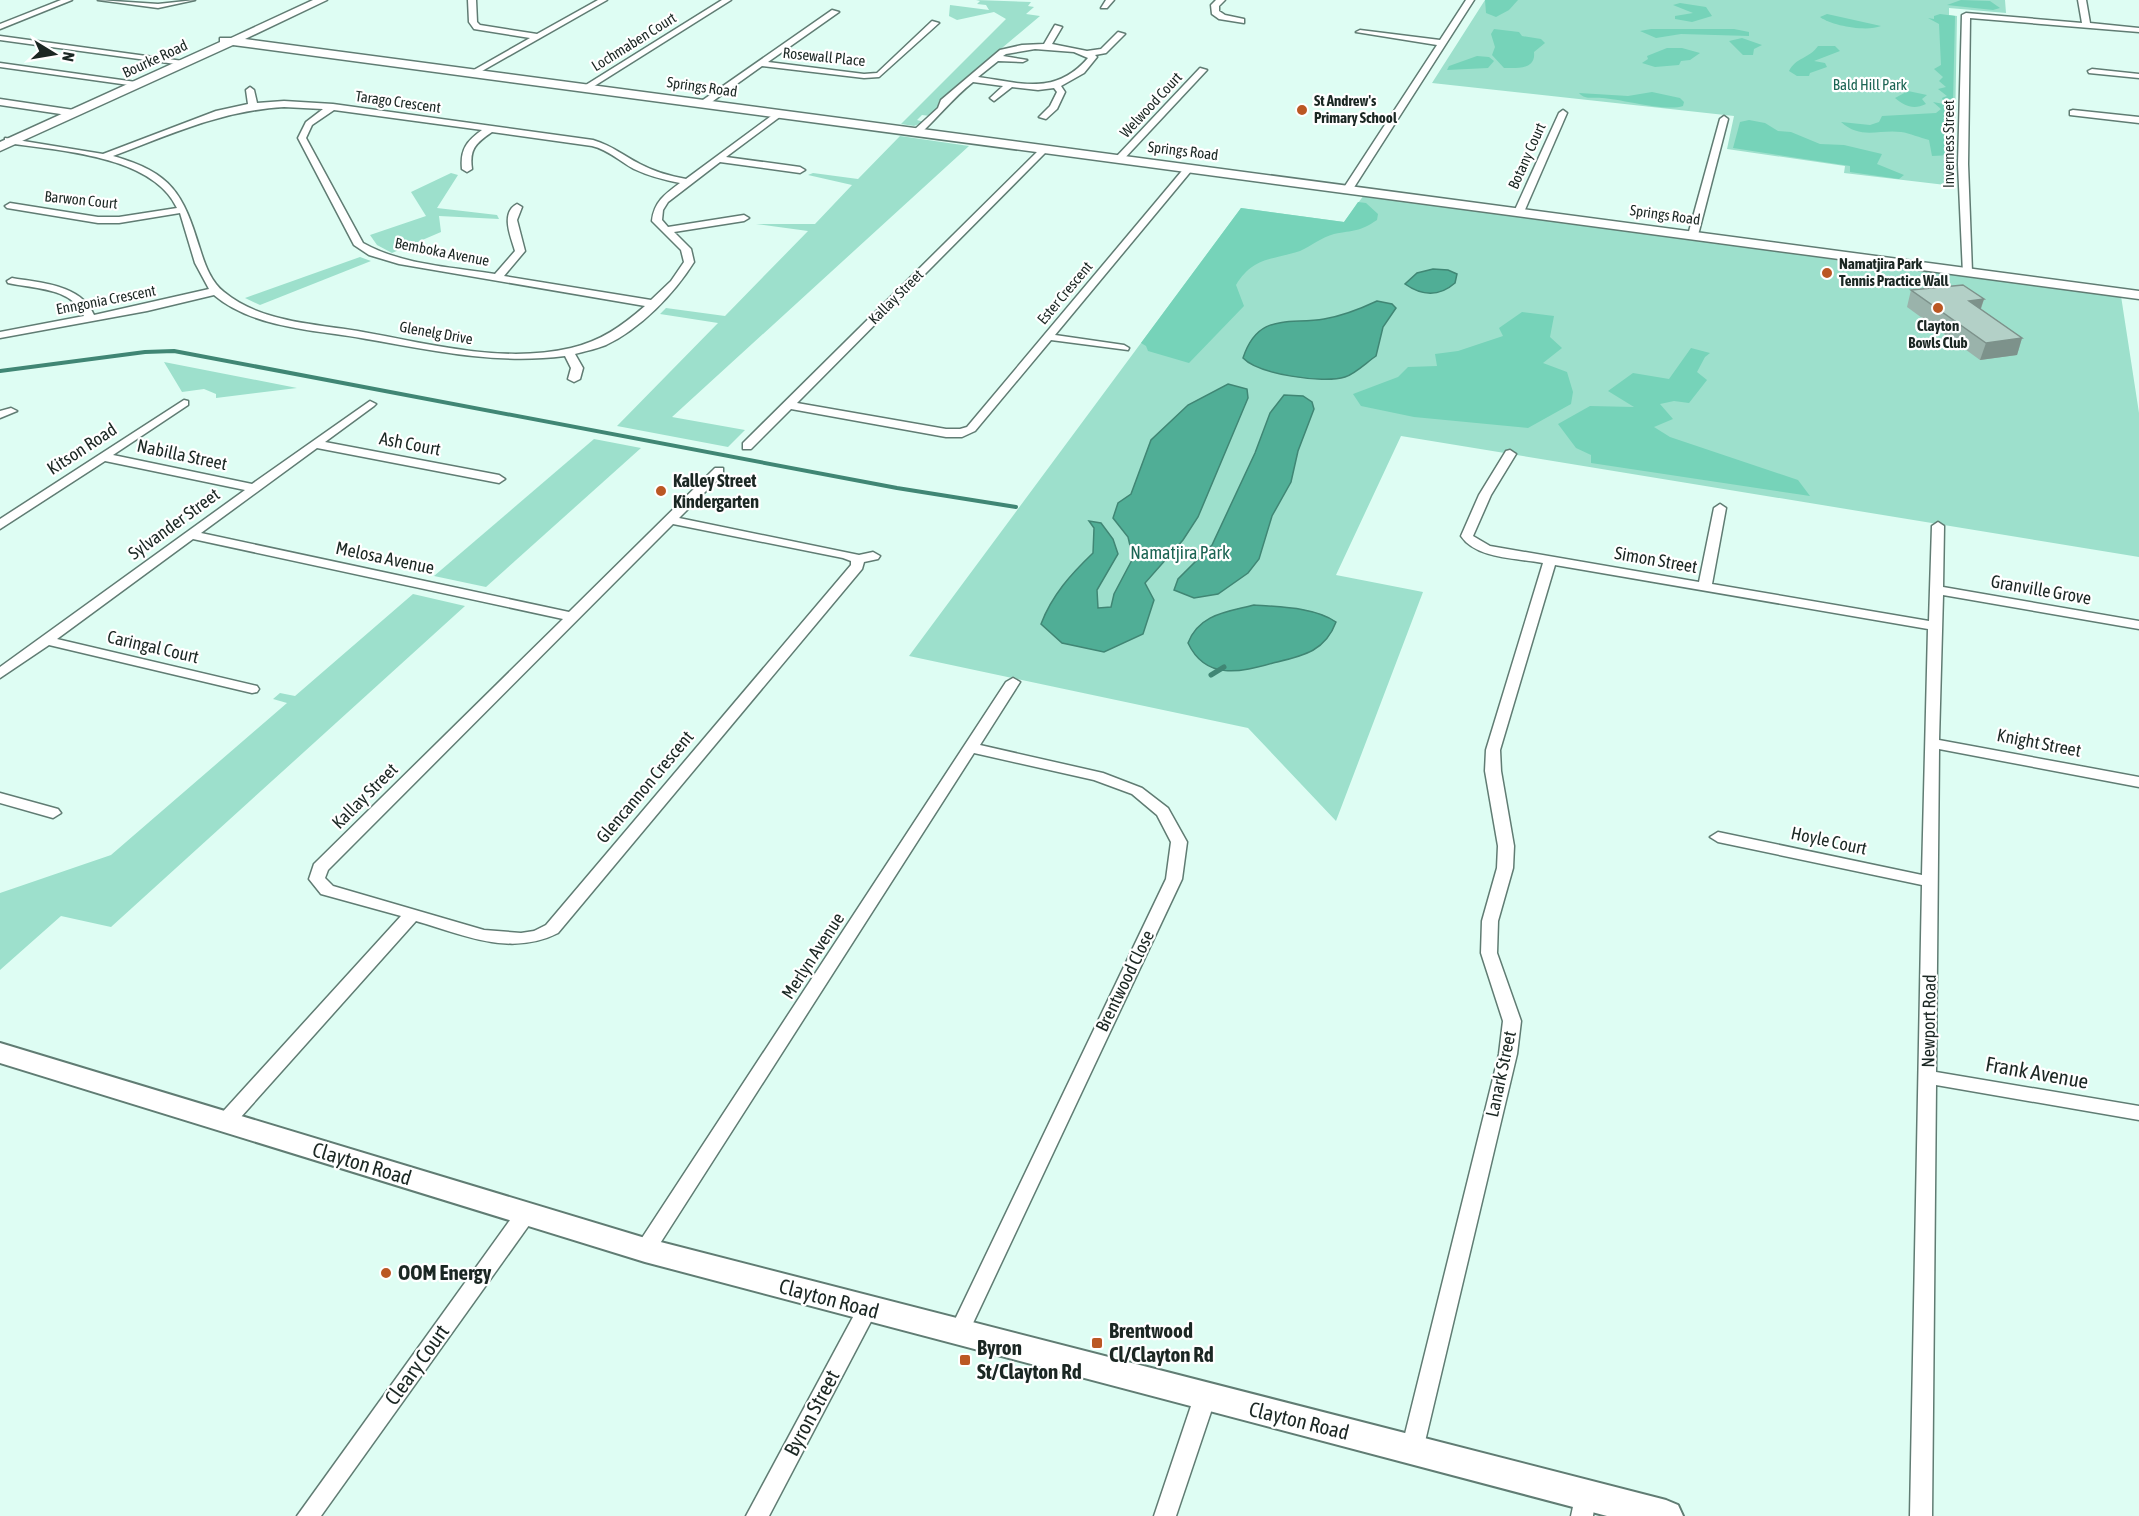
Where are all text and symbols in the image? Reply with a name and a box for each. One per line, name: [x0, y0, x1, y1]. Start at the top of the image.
street label: Lochmaben Court: [588, 9, 679, 74]
north arrow: [24, 24, 84, 84]
street label: Bourke Road: [120, 36, 190, 81]
street label: Rosewall Place: [782, 44, 866, 69]
text: N: [59, 51, 78, 63]
street label: Welwood Court: [1116, 69, 1185, 141]
street label: Springs Road: [666, 73, 738, 100]
park label: Bald Hill Park: [1833, 76, 1908, 93]
street label: Tarago Crescent: [354, 87, 442, 116]
place label: St Andrew's Primary School: [1314, 92, 1398, 126]
street label: Inverness Street: [1940, 100, 1957, 188]
marker: St Andrew's Primary School: [1295, 103, 1309, 117]
street label: Botany Court: [1504, 120, 1549, 192]
street label: Springs Road: [1147, 138, 1219, 163]
street label: Barwon Court: [44, 187, 118, 212]
street label: Springs Road: [1629, 201, 1701, 228]
street label: Bemboka Avenue: [393, 234, 491, 269]
place label: Namatjira Park Tennis Practice Wall: [1839, 255, 1949, 289]
street label: Ester Crescent: [1034, 258, 1096, 327]
street label: Kallay Street: [865, 266, 926, 327]
marker: Namatjira Park Tennis Practice Wall: [1820, 266, 1834, 280]
street label: Enngonia Crescent: [55, 282, 157, 318]
marker: Clayton Bowls Club: [1931, 301, 1945, 315]
place label: Clayton Bowls Club: [1908, 317, 1968, 351]
street label: Glenelg Drive: [398, 318, 474, 347]
street label: Kitson Road: [43, 418, 120, 479]
street label: Ash Court: [378, 427, 443, 460]
street label: Nabilla Street: [135, 435, 229, 474]
place label: Kalley Street Kindergarten: [673, 470, 759, 512]
street label: Sylvander Street: [124, 483, 223, 564]
marker: Kalley Street Kindergarten: [654, 484, 668, 498]
street label: Melosa Avenue: [334, 537, 436, 578]
park label: Namatjira Park: [1130, 542, 1230, 563]
street label: Simon Street: [1613, 542, 1699, 577]
street label: Granville Grove: [1989, 570, 2093, 609]
street label: Caringal Court: [105, 626, 201, 667]
street label: Knight Street: [1995, 724, 2083, 761]
street label: Glencannon Crescent: [592, 726, 698, 847]
street label: Kallay Street: [327, 758, 402, 833]
street label: Hoyle Court: [1789, 822, 1869, 859]
street label: Merlyn Avenue: [777, 909, 848, 1003]
street label: Brentwood Close: [1091, 927, 1158, 1035]
street label: Newport Road: [1917, 974, 1940, 1068]
street label: Lanark Street: [1481, 1029, 1520, 1119]
street label: Frank Avenue: [1984, 1051, 2090, 1093]
street label: Clayton Road: [310, 1137, 415, 1189]
place label: OOM Energy: [398, 1260, 492, 1284]
marker: OOM Energy: [379, 1266, 393, 1280]
street label: Clayton Road: [777, 1273, 882, 1323]
place label: Brentwood Cl/Clayton Rd: [1109, 1318, 1214, 1366]
street label: Cleary Court: [379, 1320, 453, 1409]
place label: Byron St/Clayton Rd: [977, 1335, 1082, 1383]
marker: Brentwood Cl/Clayton Rd: [1090, 1336, 1104, 1350]
marker: Byron St/Clayton Rd: [958, 1353, 972, 1367]
street label: Byron Street: [779, 1365, 844, 1460]
street label: Clayton Road: [1247, 1396, 1352, 1444]

